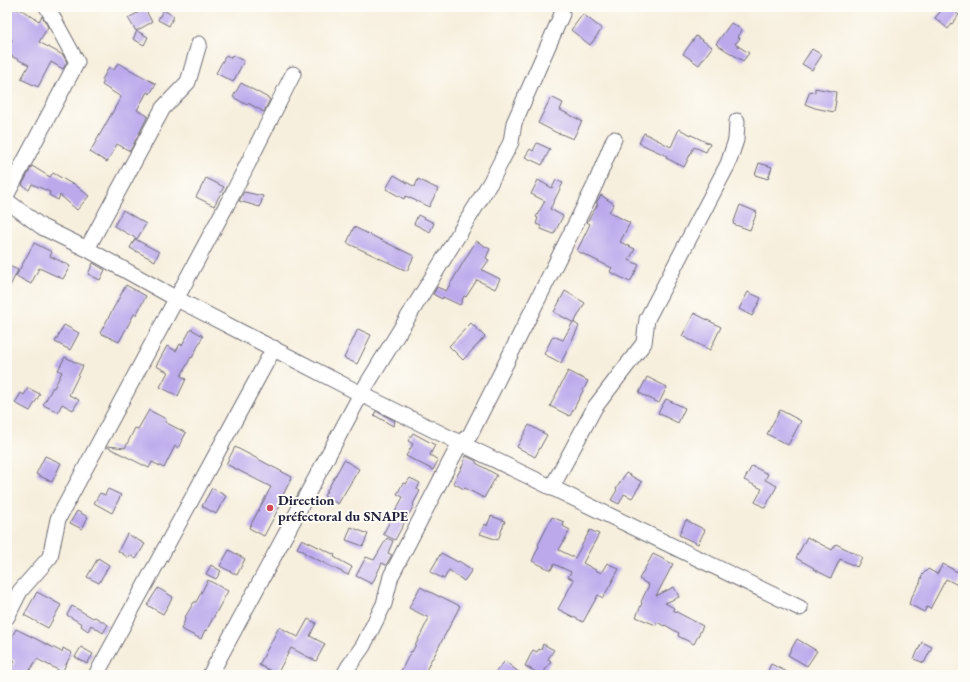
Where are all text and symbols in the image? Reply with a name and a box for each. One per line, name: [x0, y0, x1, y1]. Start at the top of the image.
place label: Direction préfectoral du SNAPE: [278, 491, 408, 525]
marker: Direction préfectoral du SNAPE: [265, 503, 275, 513]

